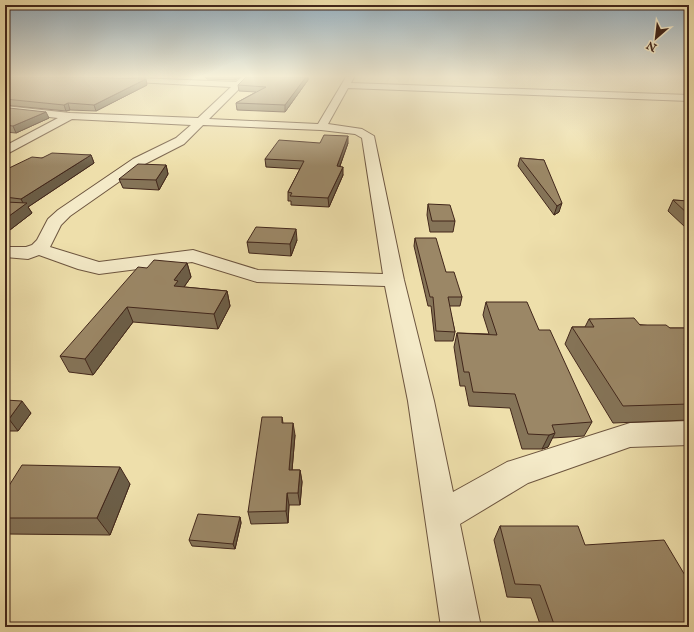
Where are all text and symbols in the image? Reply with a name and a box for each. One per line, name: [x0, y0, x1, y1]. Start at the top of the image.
north arrow: [636, 18, 676, 58]
text: N: [644, 37, 660, 55]

